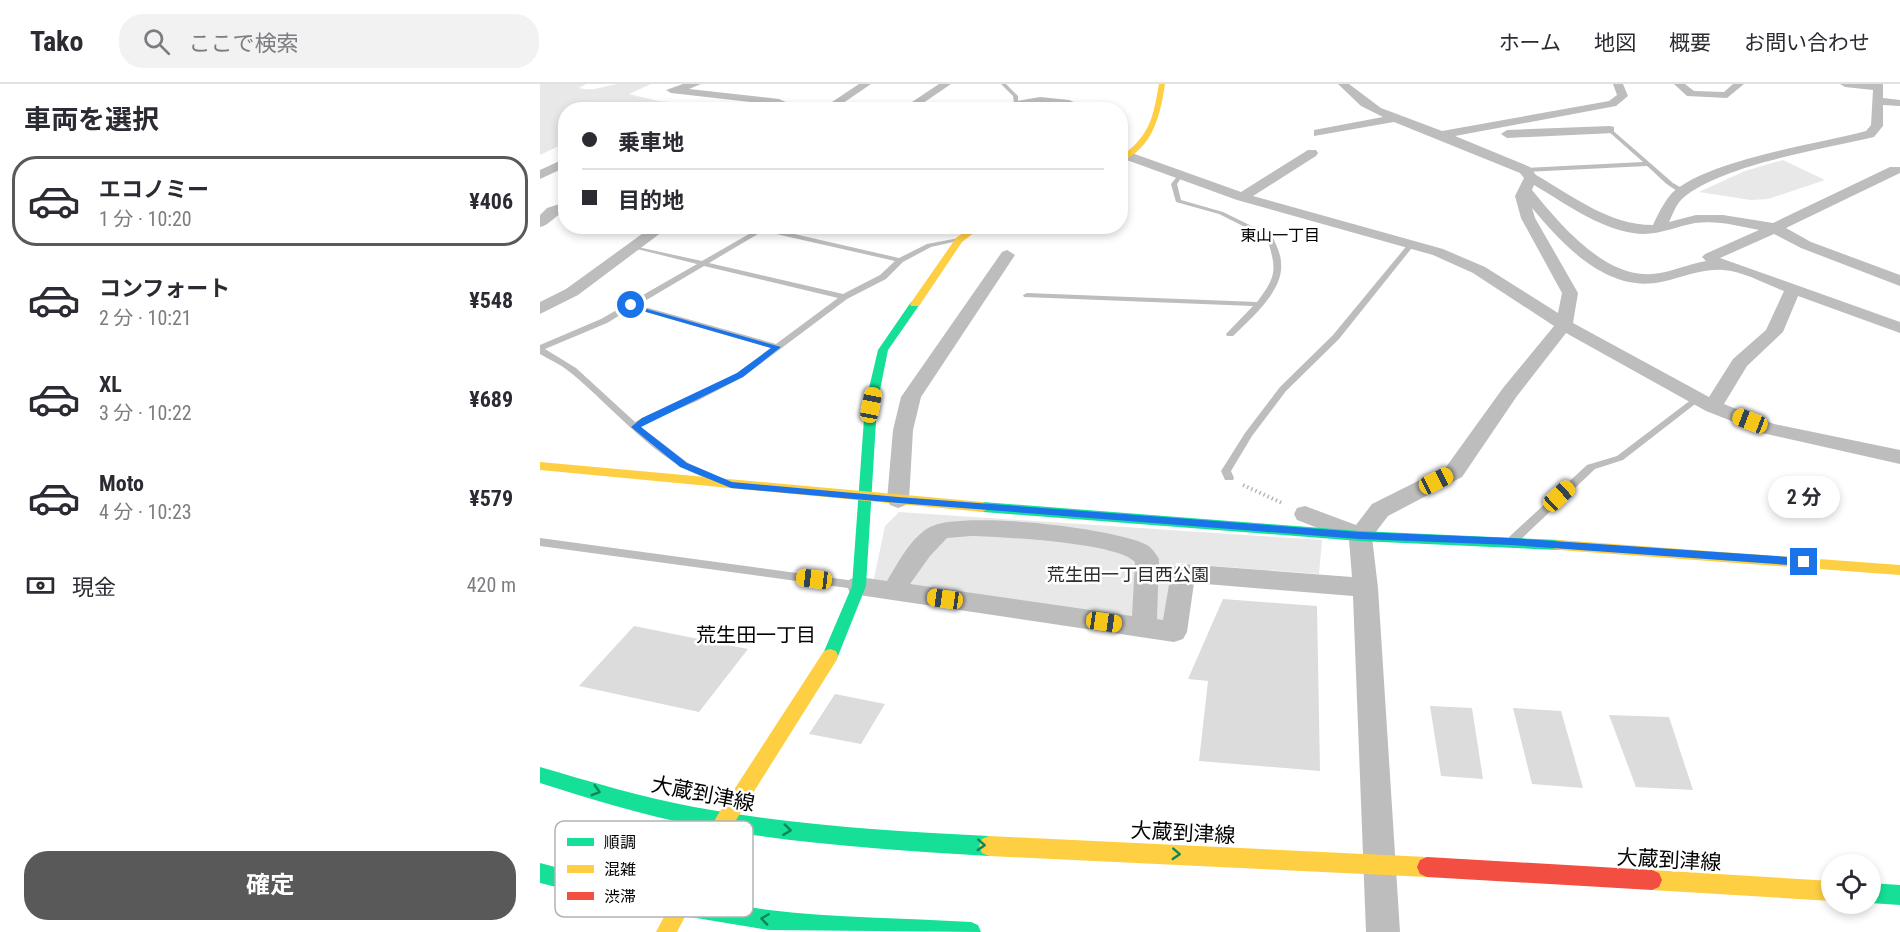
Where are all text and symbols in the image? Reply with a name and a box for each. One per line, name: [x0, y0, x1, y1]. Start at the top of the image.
search box: [119, 14, 539, 68]
text: Tako: [30, 25, 83, 58]
icon: search: [140, 25, 173, 58]
text: ここで検索: [188, 31, 298, 56]
text: ホーム: [1499, 31, 1561, 55]
text: 地図: [1594, 31, 1636, 55]
text: 概要: [1669, 31, 1711, 55]
text: お問い合わせ: [1744, 31, 1870, 55]
text: 車両を選択: [24, 104, 159, 136]
text: 乗車地: [618, 130, 684, 155]
icon: car: [27, 174, 81, 228]
text: エコノミー: [99, 177, 209, 202]
text: 目的地: [618, 188, 684, 213]
text: ¥406: [469, 189, 513, 214]
text: 1 分 · 10:20: [99, 207, 192, 231]
district label: 東山一丁目: [1240, 226, 1320, 245]
icon: car: [27, 273, 81, 327]
text: コンフォート: [99, 276, 230, 301]
text: ¥548: [469, 288, 513, 313]
route start: [617, 291, 644, 318]
text: 2 分 · 10:21: [99, 306, 192, 330]
icon: car: [27, 372, 81, 426]
text: XL: [99, 372, 122, 397]
car: [859, 386, 883, 424]
text: ¥689: [469, 387, 513, 412]
text: 3 分 · 10:22: [99, 401, 192, 425]
car: [1730, 406, 1770, 436]
car: [1416, 465, 1456, 497]
icon: car: [27, 471, 81, 525]
text: Moto: [99, 471, 144, 496]
callout: 2 分: [1768, 475, 1840, 517]
car: [1540, 477, 1578, 515]
text: 2 分: [1787, 485, 1821, 509]
text: ¥579: [469, 486, 513, 511]
text: 4 分 · 10:23: [99, 500, 192, 524]
route end: [1790, 548, 1817, 575]
park label: 荒生田一丁目西公園: [1047, 564, 1209, 585]
car: [795, 568, 833, 590]
icon: cash: [24, 569, 57, 602]
text: 420 m: [467, 573, 516, 597]
text: 現金: [72, 575, 116, 600]
car: [926, 588, 964, 610]
car: [1085, 611, 1123, 633]
district label: 荒生田一丁目: [696, 623, 816, 647]
street label: 大蔵到津線: [649, 772, 757, 816]
one-way arrow: [590, 784, 601, 796]
street label: 大蔵到津線: [1130, 818, 1236, 848]
legend: [555, 821, 753, 917]
one-way arrow: [782, 823, 792, 835]
text: 順調: [604, 833, 636, 852]
one-way arrow: [977, 839, 986, 852]
street label: 大蔵到津線: [1616, 845, 1722, 875]
one-way arrow: [1172, 848, 1181, 861]
button: 確定: [24, 851, 516, 920]
map controls: [1821, 854, 1881, 914]
button: locate: [1821, 854, 1881, 914]
text: 混雑: [604, 860, 636, 879]
text: 渋滞: [604, 887, 636, 906]
one-way arrow: [761, 914, 770, 926]

